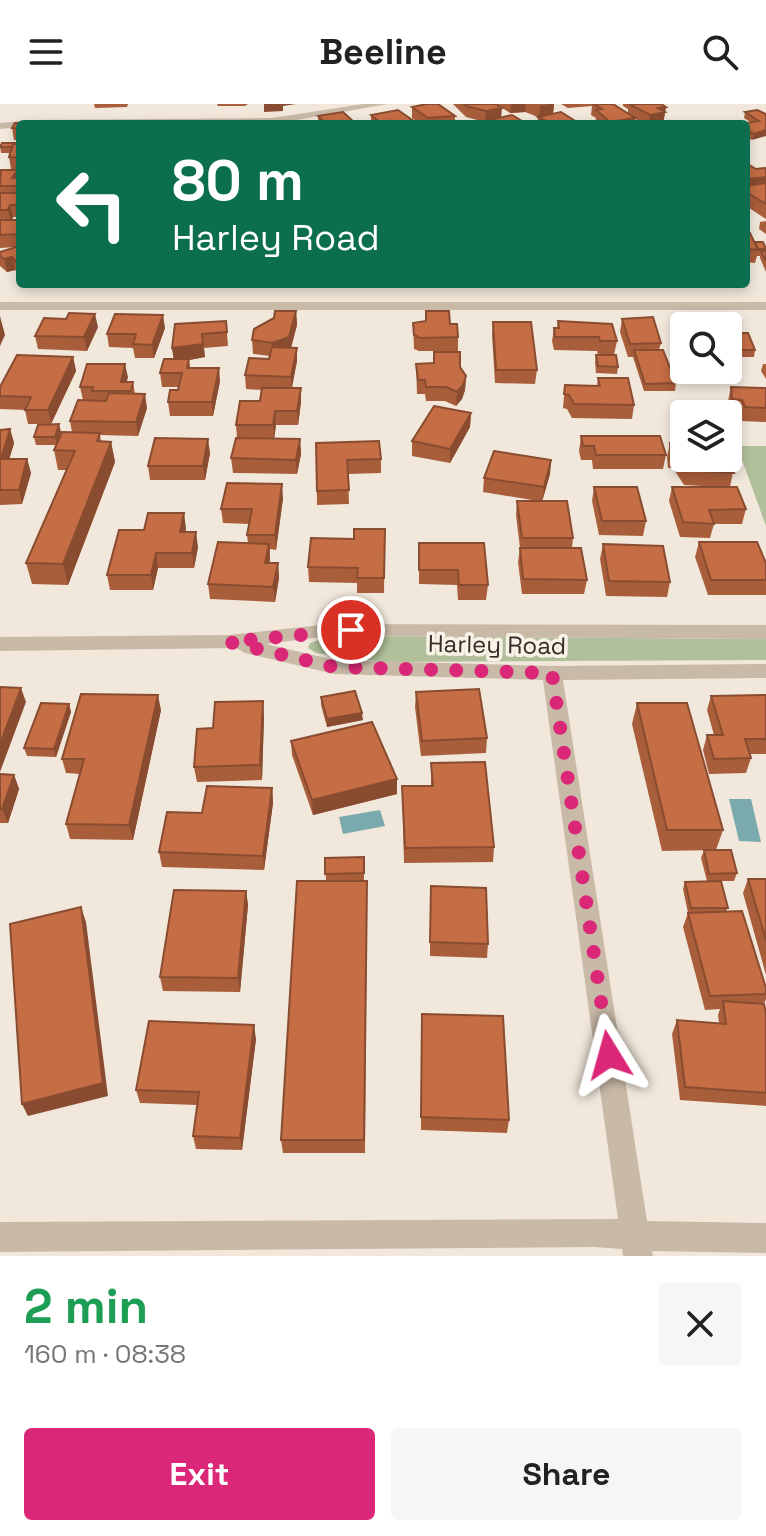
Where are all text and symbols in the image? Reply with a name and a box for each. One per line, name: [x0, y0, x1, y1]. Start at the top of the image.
text: Beeline: [319, 29, 447, 75]
icon: menu: [24, 30, 68, 74]
icon: search: [698, 30, 742, 74]
text: 80 m: [172, 145, 304, 216]
icon: left: [40, 152, 144, 256]
text: Harley Road: [172, 215, 380, 261]
map controls: [670, 312, 742, 472]
button: search: [670, 312, 742, 384]
button: layers: [670, 400, 742, 472]
pin: [317, 596, 385, 664]
icon: arrive: [329, 608, 373, 652]
street label: Harley Road: [428, 628, 566, 661]
position arrow: [567, 1013, 651, 1097]
text: 2 min: [24, 1276, 148, 1337]
button: close: [658, 1282, 742, 1366]
text: 160 m · 08:38: [24, 1337, 186, 1371]
button: Exit: [24, 1428, 375, 1520]
button: Share: [391, 1428, 742, 1520]

